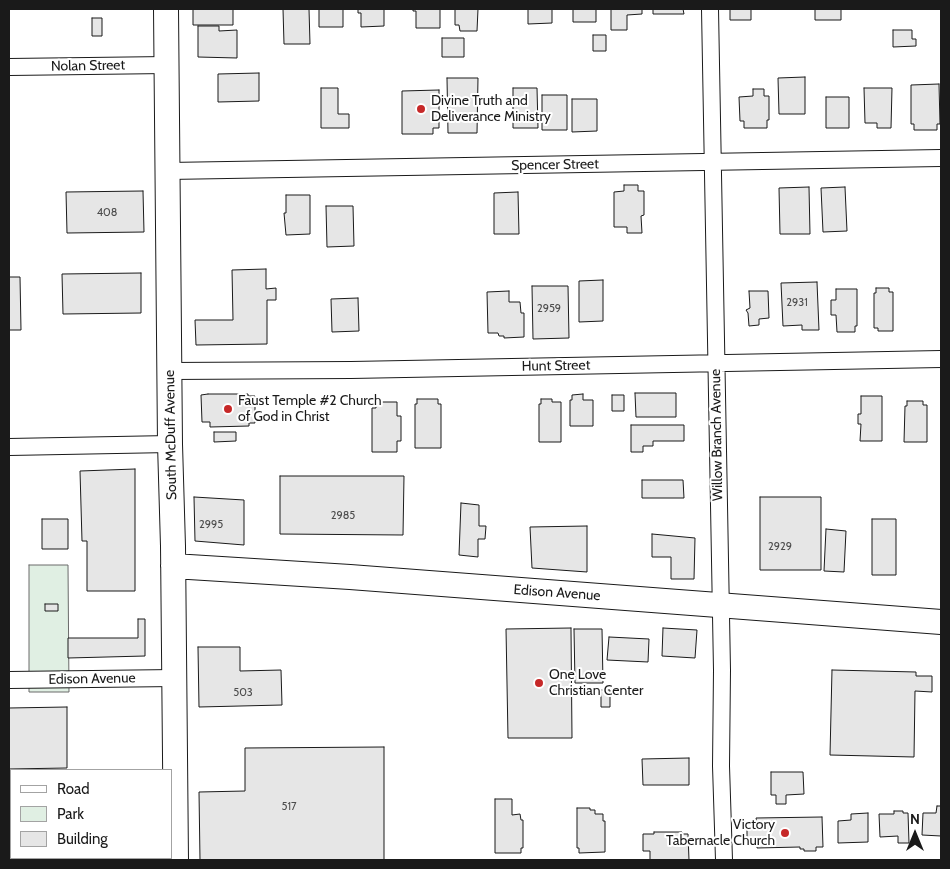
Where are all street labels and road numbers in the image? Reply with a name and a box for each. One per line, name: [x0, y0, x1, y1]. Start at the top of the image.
street label: Nolan Street: [51, 57, 125, 75]
street label: Spencer Street: [511, 156, 599, 174]
street label: Hunt Street: [522, 357, 590, 375]
street label: Willow Branch Avenue: [707, 369, 727, 501]
street label: South McDuff Avenue: [161, 370, 181, 500]
street label: Edison Avenue: [513, 582, 601, 604]
street label: Edison Avenue: [48, 670, 136, 688]

